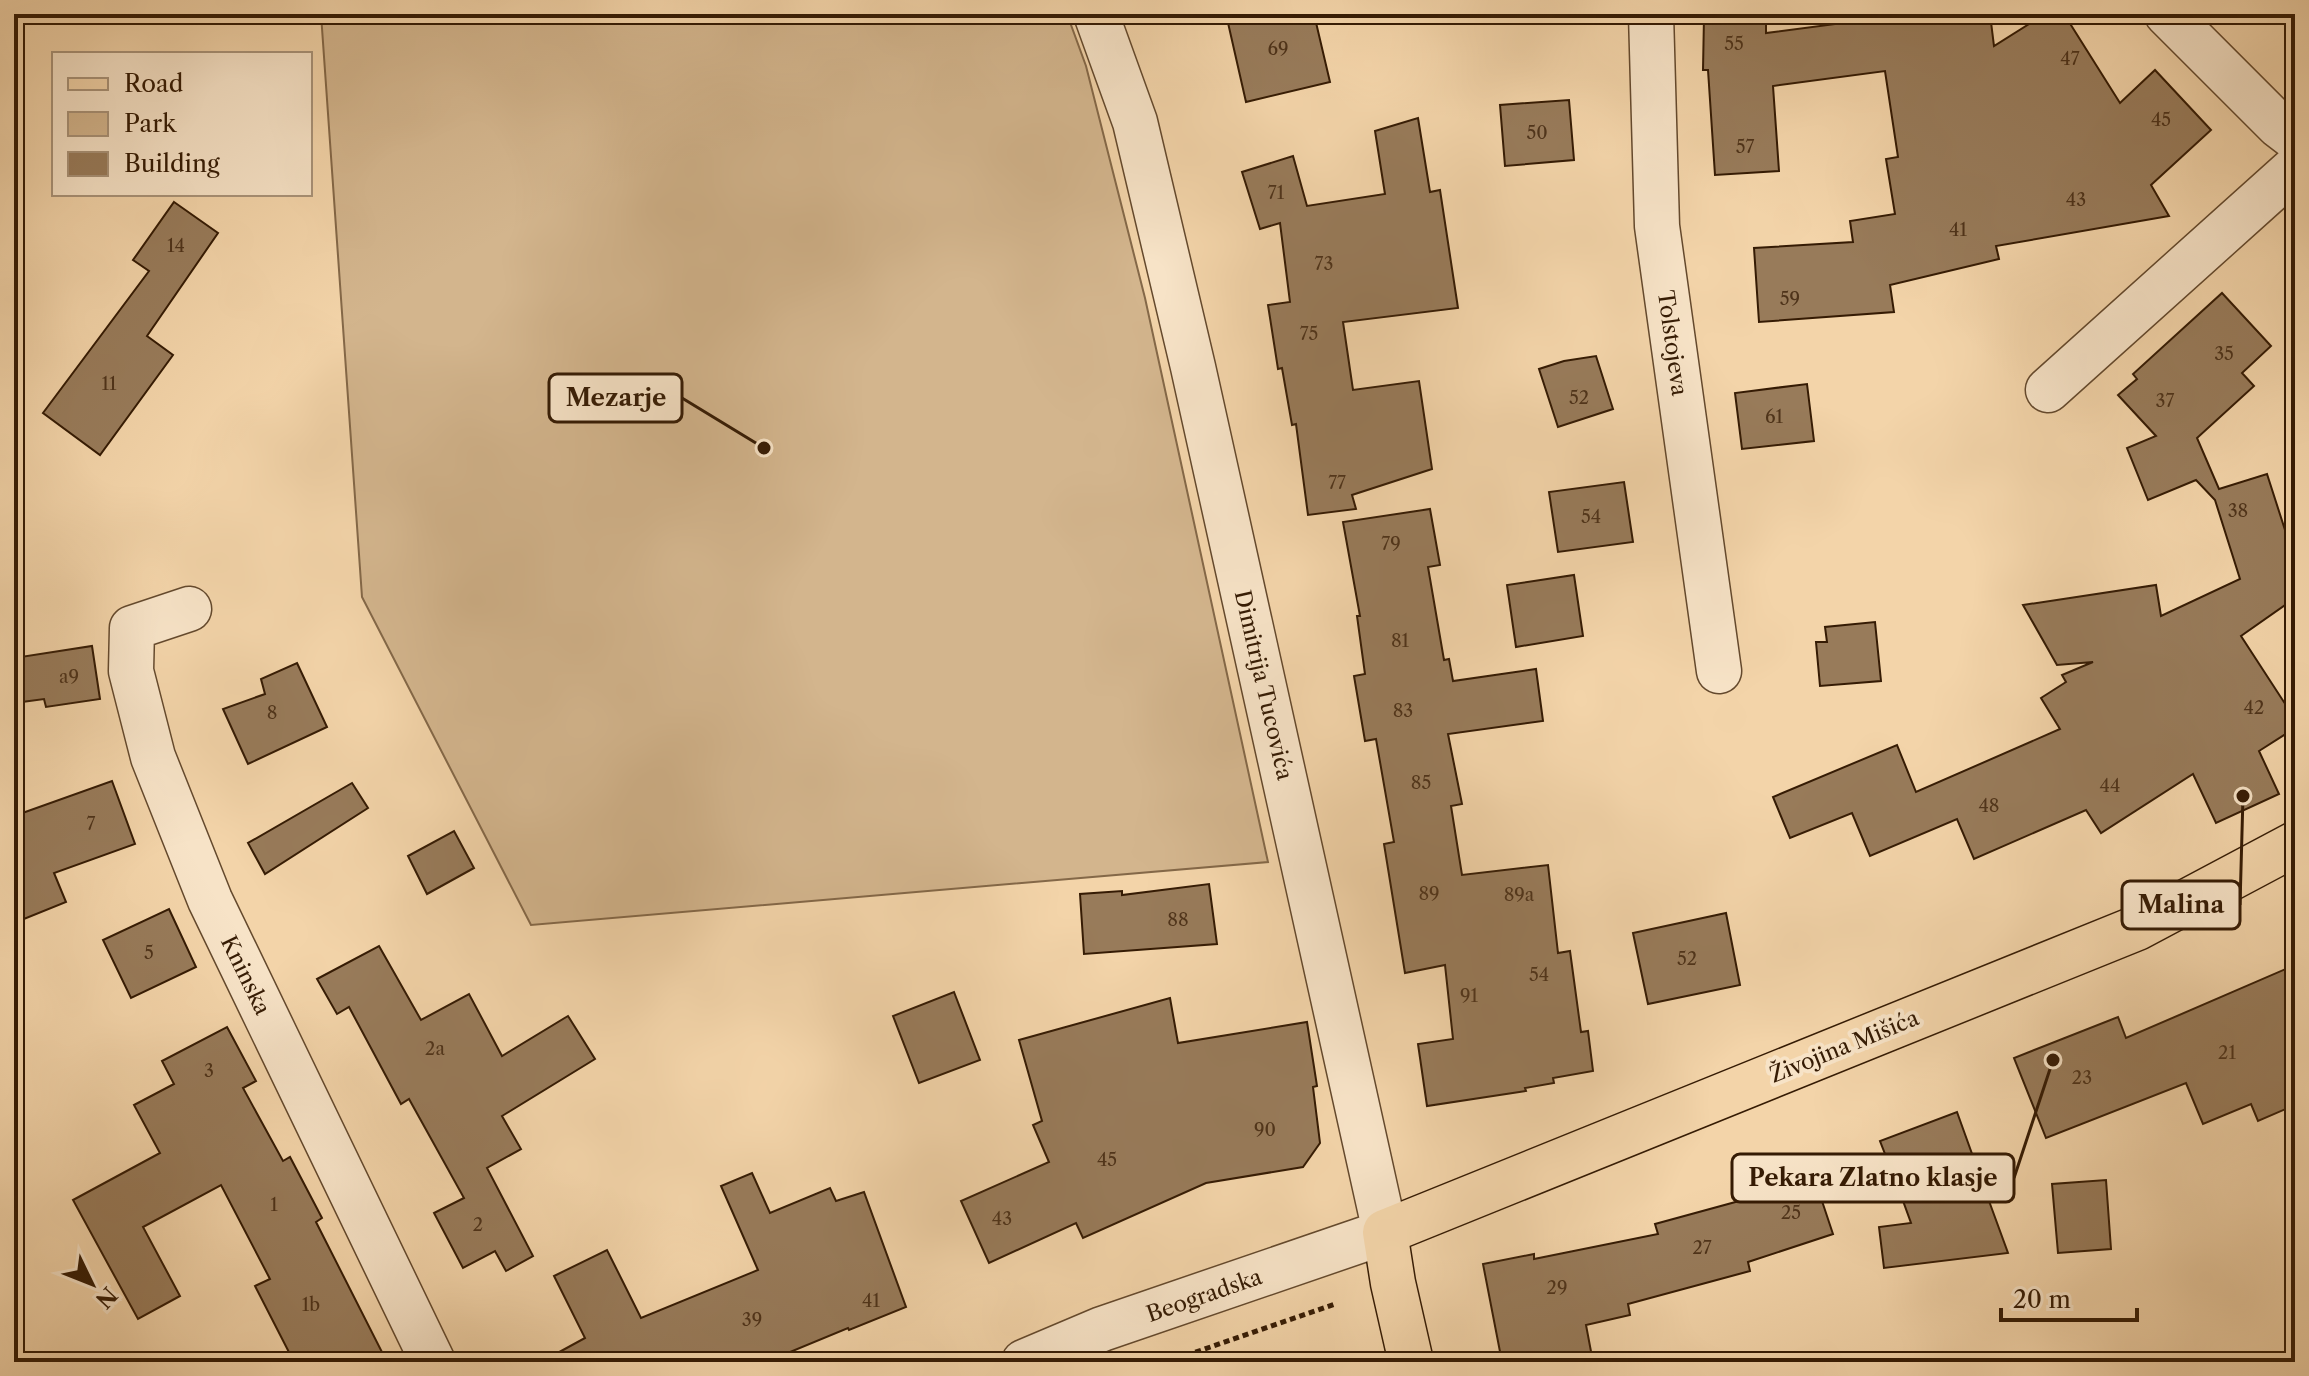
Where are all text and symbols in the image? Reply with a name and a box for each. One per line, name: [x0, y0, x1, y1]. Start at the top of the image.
house number: 55: [1724, 33, 1744, 55]
house number: 69: [1267, 38, 1289, 60]
house number: 47: [2060, 48, 2080, 70]
legend: [52, 52, 312, 196]
text: Road: [124, 69, 184, 98]
text: Park: [124, 109, 177, 138]
house number: 45: [2151, 109, 2171, 131]
house number: 50: [1526, 122, 1548, 144]
house number: 57: [1736, 136, 1754, 158]
text: Building: [124, 149, 220, 178]
house number: 71: [1268, 182, 1285, 204]
house number: 43: [2066, 189, 2086, 211]
house number: 41: [1949, 219, 1967, 241]
house number: 14: [167, 235, 185, 257]
house number: 73: [1315, 253, 1333, 275]
house number: 59: [1780, 288, 1800, 310]
street label: Tolstojeva: [1652, 289, 1693, 398]
house number: 75: [1300, 323, 1318, 345]
house number: 35: [2214, 343, 2234, 365]
house number: 11: [101, 373, 117, 395]
callout: Mezarje: [549, 374, 682, 422]
text: Mezarje: [566, 383, 666, 412]
house number: 52: [1569, 387, 1589, 409]
house number: 37: [2156, 390, 2175, 412]
house number: 61: [1765, 406, 1783, 428]
house number: 77: [1328, 472, 1346, 494]
house number: 38: [2228, 500, 2248, 522]
house number: 54: [1581, 506, 1601, 528]
house number: 79: [1381, 533, 1401, 555]
street label: Dimitrija Tucovića: [1229, 588, 1299, 783]
house number: 81: [1391, 630, 1410, 652]
house number: a9: [59, 666, 79, 688]
house number: 42: [2244, 697, 2264, 719]
house number: 83: [1393, 700, 1413, 722]
house number: 8: [267, 702, 277, 724]
house number: 85: [1411, 772, 1431, 794]
house number: 44: [2100, 775, 2120, 797]
house number: 48: [1978, 795, 2000, 817]
house number: 7: [87, 813, 96, 835]
callout: Malina: [2122, 881, 2240, 929]
house number: 89: [1418, 883, 1440, 905]
house number: 89a: [1504, 884, 1535, 906]
text: Malina: [2138, 890, 2225, 919]
house number: 88: [1167, 909, 1189, 931]
street label: Kninska: [215, 931, 276, 1020]
house number: 5: [144, 942, 154, 964]
house number: 52: [1677, 948, 1697, 970]
house number: 54: [1529, 964, 1549, 986]
house number: 91: [1460, 985, 1478, 1007]
street label: Živojina Mišića: [1765, 1003, 1923, 1089]
house number: 2a: [425, 1038, 445, 1060]
house number: 21: [2218, 1042, 2236, 1064]
house number: 3: [204, 1060, 214, 1082]
house number: 23: [2072, 1067, 2092, 1089]
house number: 90: [1254, 1119, 1276, 1141]
house number: 45: [1097, 1149, 1117, 1171]
callout: Pekara Zlatno klasje: [1732, 1154, 2014, 1202]
text: Pekara Zlatno klasje: [1748, 1163, 1998, 1192]
house number: 1: [270, 1194, 278, 1216]
house number: 25: [1781, 1202, 1801, 1224]
house number: 43: [992, 1208, 1012, 1230]
house number: 2: [473, 1214, 483, 1236]
house number: 27: [1692, 1237, 1712, 1259]
north arrow: [52, 1244, 132, 1324]
street label: Beogradska: [1143, 1263, 1266, 1328]
scale bar: [2001, 1272, 2137, 1322]
house number: 29: [1547, 1277, 1567, 1299]
text: N: [90, 1281, 123, 1313]
text: 20 m: [2013, 1285, 2071, 1314]
house number: 41: [862, 1290, 880, 1312]
house number: 1b: [302, 1294, 320, 1316]
house number: 39: [742, 1309, 762, 1331]

